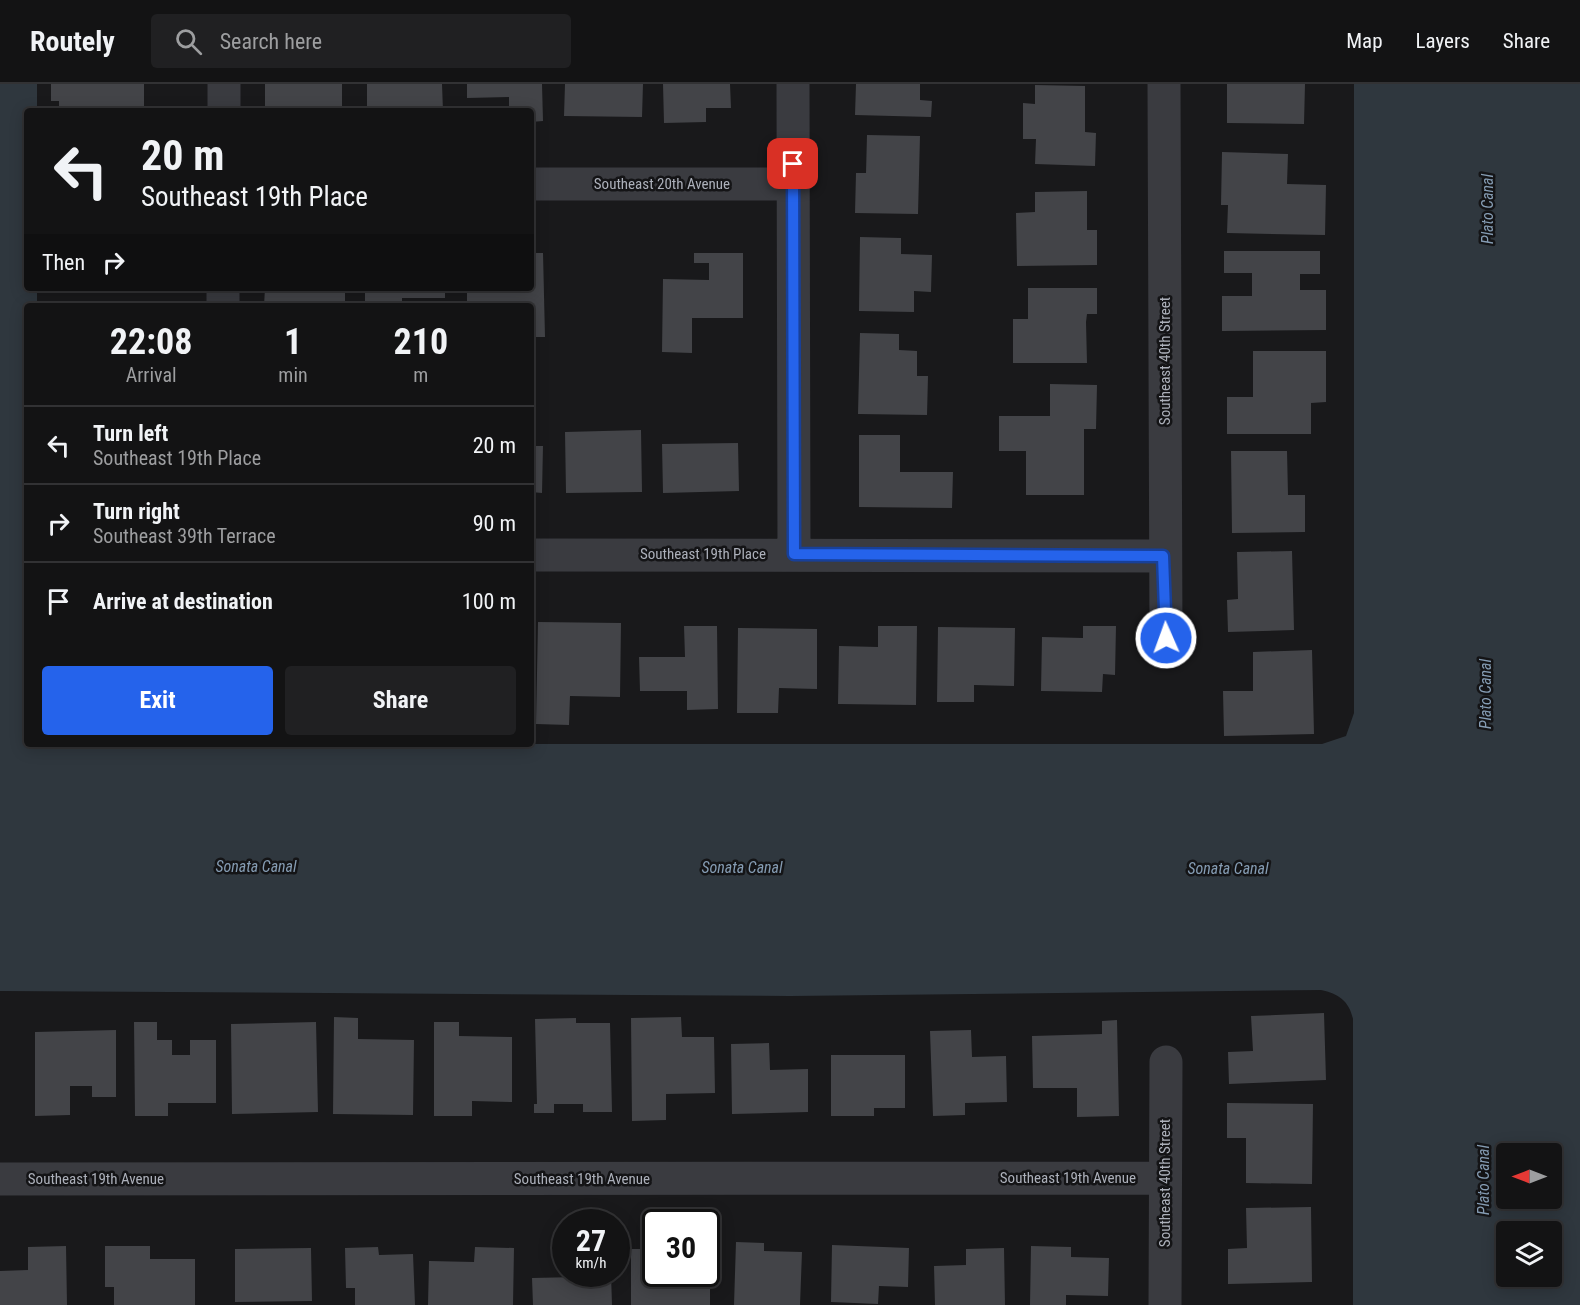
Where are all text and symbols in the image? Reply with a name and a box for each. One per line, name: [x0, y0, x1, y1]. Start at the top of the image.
search box: [151, 14, 571, 68]
text: Routely: [30, 25, 115, 58]
icon: search: [172, 25, 205, 58]
text: Search here: [220, 29, 322, 54]
text: Map: [1346, 29, 1383, 53]
text: Layers: [1416, 29, 1470, 53]
text: Share: [1503, 29, 1550, 53]
text: 20 m: [141, 131, 224, 180]
icon: left: [42, 132, 120, 210]
pin: [767, 138, 818, 189]
icon: arrive: [776, 147, 809, 180]
water label: Plato Canal: [1478, 173, 1497, 244]
street label: Southeast 20th Avenue: [594, 175, 730, 193]
text: Southeast 19th Place: [141, 181, 368, 213]
icon: right: [97, 246, 130, 279]
text: Then: [42, 250, 85, 275]
street label: Southeast 40th Street: [1156, 297, 1174, 425]
text: 22:08: [110, 321, 192, 363]
text: 1: [284, 321, 302, 363]
text: 210: [394, 321, 448, 363]
text: Arrival: [126, 363, 177, 387]
text: min: [278, 363, 308, 387]
text: m: [413, 363, 428, 387]
text: Turn left: [93, 421, 168, 446]
icon: left: [42, 429, 75, 462]
text: 20 m: [473, 433, 516, 458]
text: Southeast 19th Place: [93, 446, 261, 470]
text: Turn right: [93, 499, 180, 524]
icon: right: [42, 507, 75, 540]
text: 90 m: [473, 511, 516, 536]
text: Southeast 39th Terrace: [93, 524, 276, 548]
street label: Southeast 19th Place: [640, 545, 766, 563]
icon: arrive: [42, 585, 75, 618]
text: Arrive at destination: [93, 589, 273, 614]
text: 100 m: [462, 589, 516, 614]
position arrow: [1134, 606, 1198, 670]
water label: Plato Canal: [1476, 658, 1495, 729]
button: Exit: [42, 666, 273, 735]
button: Share: [285, 666, 516, 735]
water label: Sonata Canal: [215, 857, 297, 876]
water label: Sonata Canal: [701, 858, 783, 877]
water label: Sonata Canal: [1187, 859, 1269, 878]
street label: Southeast 40th Street: [1156, 1119, 1174, 1247]
north arrow: [1496, 1143, 1562, 1209]
map controls: [1496, 1143, 1562, 1287]
water label: Plato Canal: [1474, 1144, 1493, 1215]
street label: Southeast 19th Avenue: [1000, 1169, 1136, 1187]
street label: Southeast 19th Avenue: [28, 1170, 164, 1188]
street label: Southeast 19th Avenue: [514, 1170, 650, 1188]
speed limit sign: 30: [642, 1209, 720, 1287]
button: layers: [1496, 1221, 1562, 1287]
text: 27: [576, 1223, 606, 1258]
text: km/h: [576, 1254, 606, 1272]

